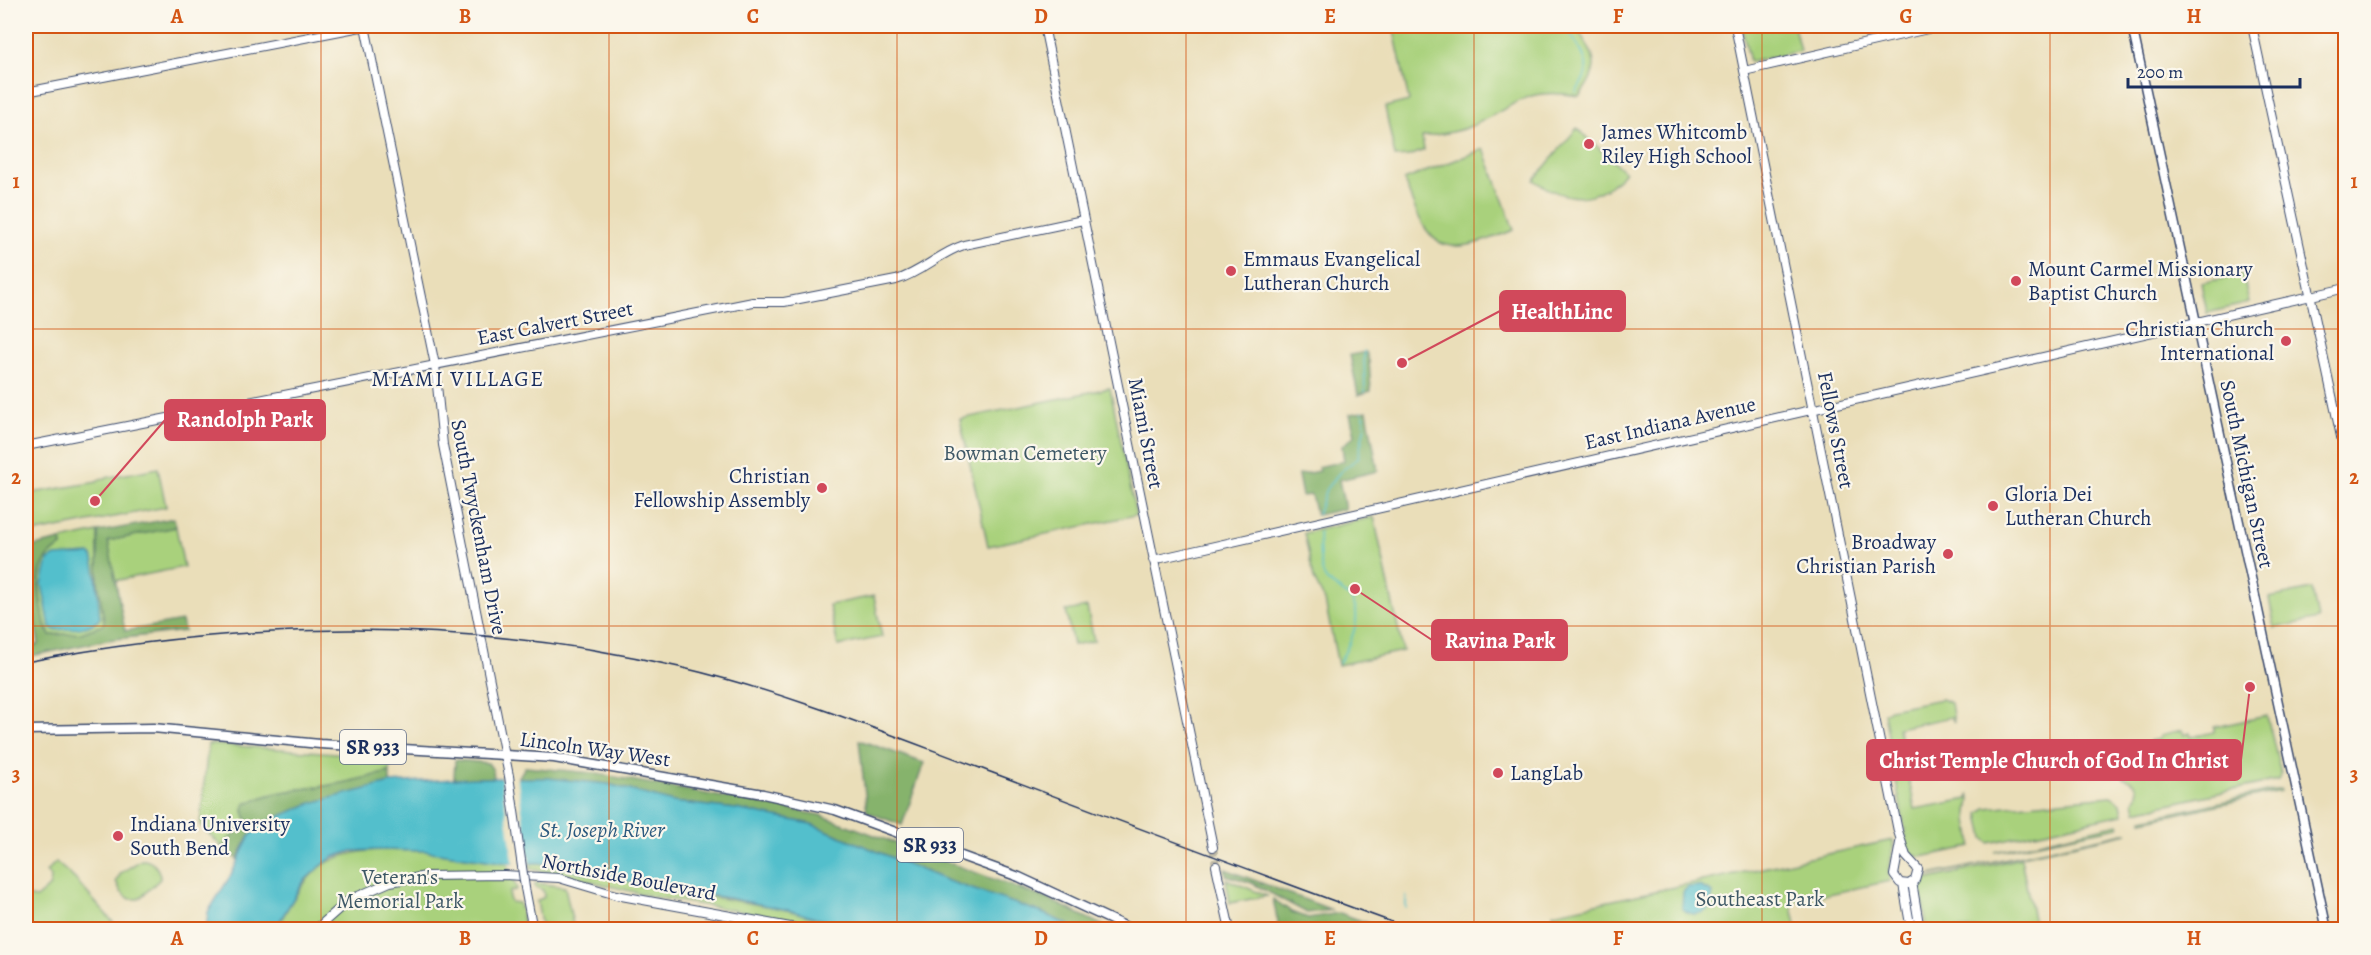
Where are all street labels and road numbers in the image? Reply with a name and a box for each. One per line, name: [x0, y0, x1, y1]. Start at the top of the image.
street label: East Calvert Street: [475, 294, 636, 352]
street label: Fellows Street: [1811, 369, 1861, 491]
street label: Miami Street: [1122, 375, 1170, 491]
street label: South Michigan Street: [2213, 377, 2281, 571]
street label: East Indiana Avenue: [1582, 390, 1758, 456]
street label: South Twyckenham Drive: [444, 417, 514, 637]
street label: Lincoln Way West: [518, 725, 672, 773]
road number: SR 933: [340, 730, 406, 764]
road number: SR 933: [897, 828, 963, 862]
street label: Northside Boulevard: [539, 846, 719, 908]

